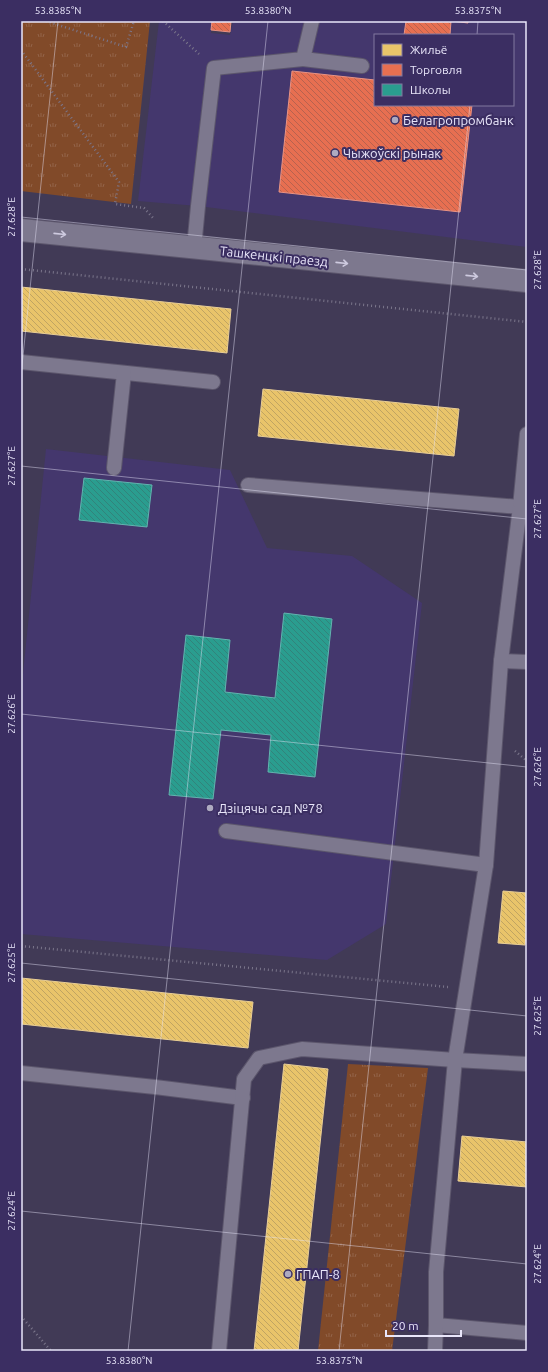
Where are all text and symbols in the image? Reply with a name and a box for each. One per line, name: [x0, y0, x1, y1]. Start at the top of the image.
text: 53.8385°N: [35, 5, 81, 16]
text: 53.8380°N: [245, 5, 291, 16]
text: 53.8375°N: [455, 5, 501, 16]
legend: [374, 34, 514, 106]
text: Жильё: [410, 43, 447, 56]
text: Торговля: [410, 63, 462, 76]
text: Школы: [410, 83, 451, 96]
place label: Белагропромбанк: [403, 113, 514, 127]
marker: Белагропромбанк: [390, 115, 400, 125]
place label: Чыжоўскі рынак: [343, 146, 441, 160]
marker: Чыжоўскі рынак: [330, 148, 340, 158]
text: 27.628°E: [6, 197, 17, 237]
one-way arrow: [53, 230, 66, 238]
street label: Ташкенцкі праезд: [219, 243, 329, 269]
text: 27.628°E: [532, 250, 543, 290]
one-way arrow: [335, 259, 348, 266]
one-way arrow: [465, 272, 478, 280]
text: 27.627°E: [6, 446, 17, 486]
text: 27.627°E: [532, 499, 543, 539]
text: 27.626°E: [6, 694, 17, 734]
text: 27.626°E: [532, 747, 543, 787]
place label: Дзіцячы сад №78: [218, 801, 323, 815]
marker: Дзіцячы сад №78: [205, 803, 215, 813]
text: 27.625°E: [6, 943, 17, 983]
text: 27.625°E: [532, 996, 543, 1036]
text: 27.624°E: [6, 1191, 17, 1231]
text: 27.624°E: [532, 1244, 543, 1284]
place label: ГПАП-8: [296, 1267, 340, 1281]
marker: ГПАП-8: [283, 1269, 293, 1279]
scale bar: [386, 1312, 461, 1338]
text: 20 m: [392, 1319, 419, 1332]
text: 53.8380°N: [106, 1355, 152, 1366]
text: 53.8375°N: [316, 1355, 362, 1366]

